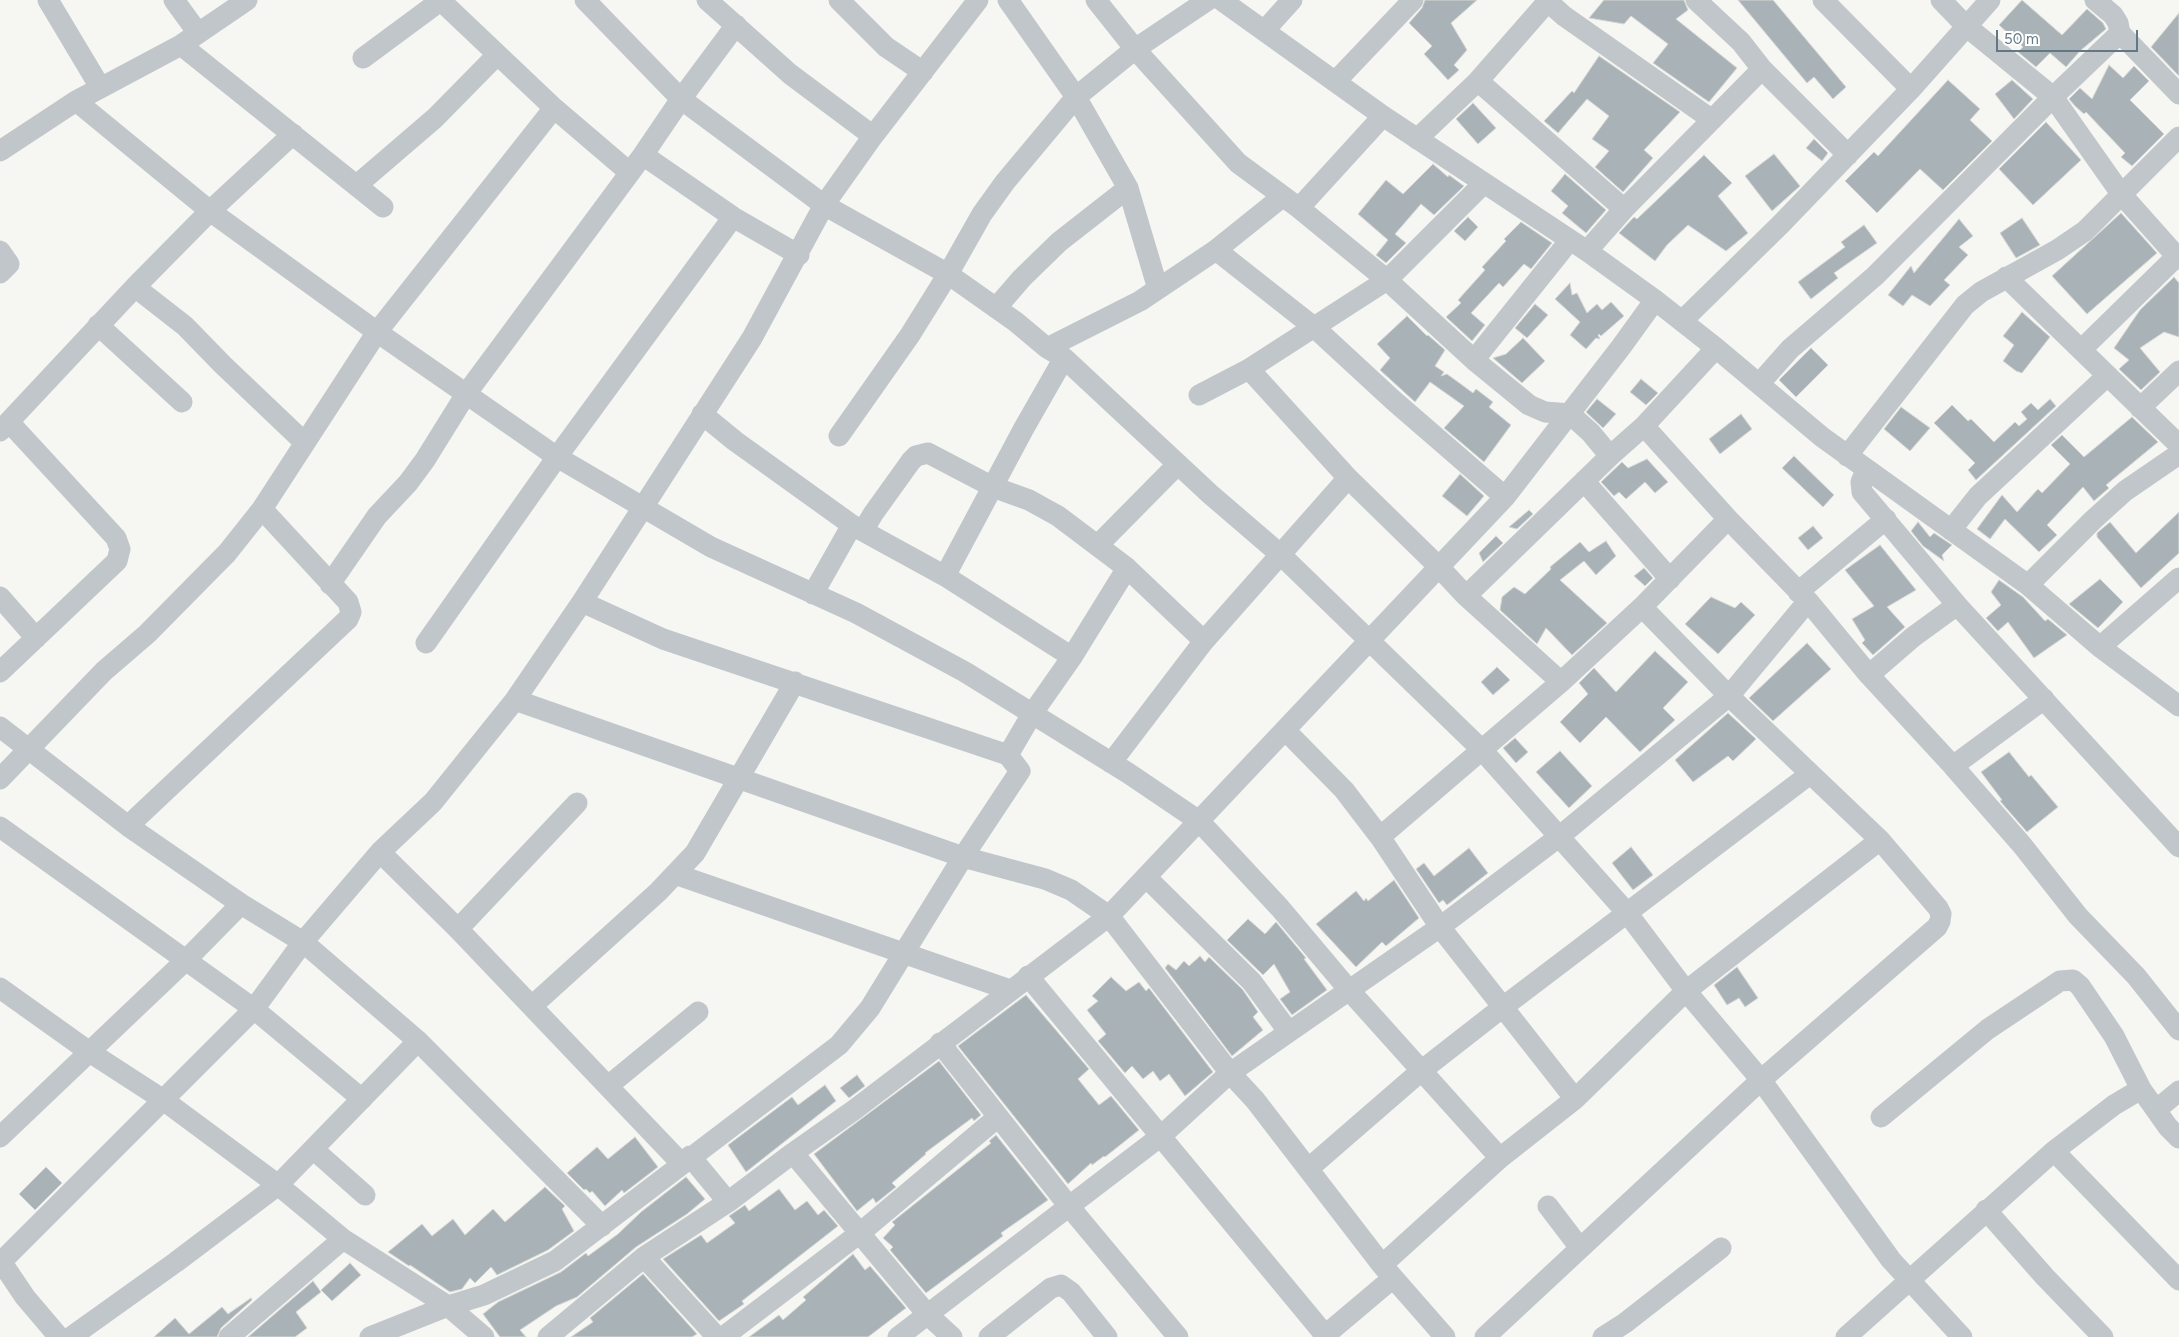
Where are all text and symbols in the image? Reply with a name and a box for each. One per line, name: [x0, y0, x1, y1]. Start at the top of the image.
scale bar: [1999, 20, 2142, 52]
text: 50 m: [2004, 30, 2039, 48]

